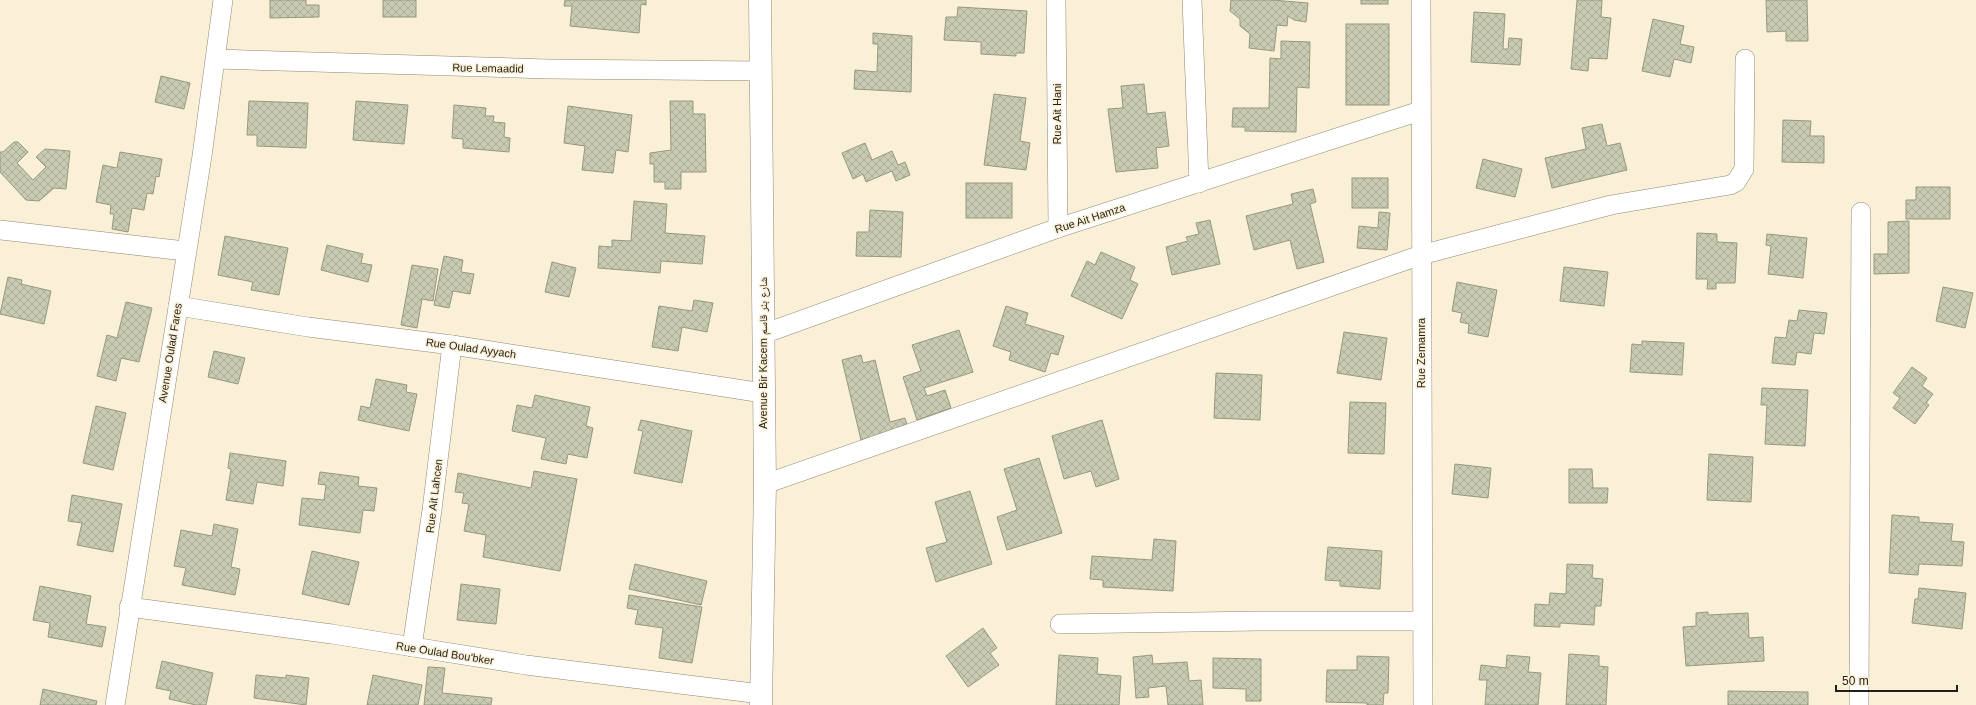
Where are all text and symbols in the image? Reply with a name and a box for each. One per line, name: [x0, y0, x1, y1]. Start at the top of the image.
street label: Rue Lemaadid: [452, 61, 524, 75]
street label: Rue Ait Hani: [1051, 83, 1063, 145]
street label: Rue Ait Hamza: [1053, 201, 1128, 235]
street label: Avenue Bir Kacem شارع بئر قاسم: [757, 277, 771, 429]
street label: Avenue Oulad Fares: [156, 302, 184, 404]
street label: Rue Zemamra: [1415, 317, 1427, 388]
street label: Rue Oulad Ayyach: [425, 336, 517, 360]
street label: Rue Ait Lahcen: [423, 458, 445, 534]
street label: Rue Oulad Bou'bker: [395, 639, 495, 667]
scale bar: [1836, 667, 1957, 693]
text: 50 m: [1842, 674, 1869, 688]

